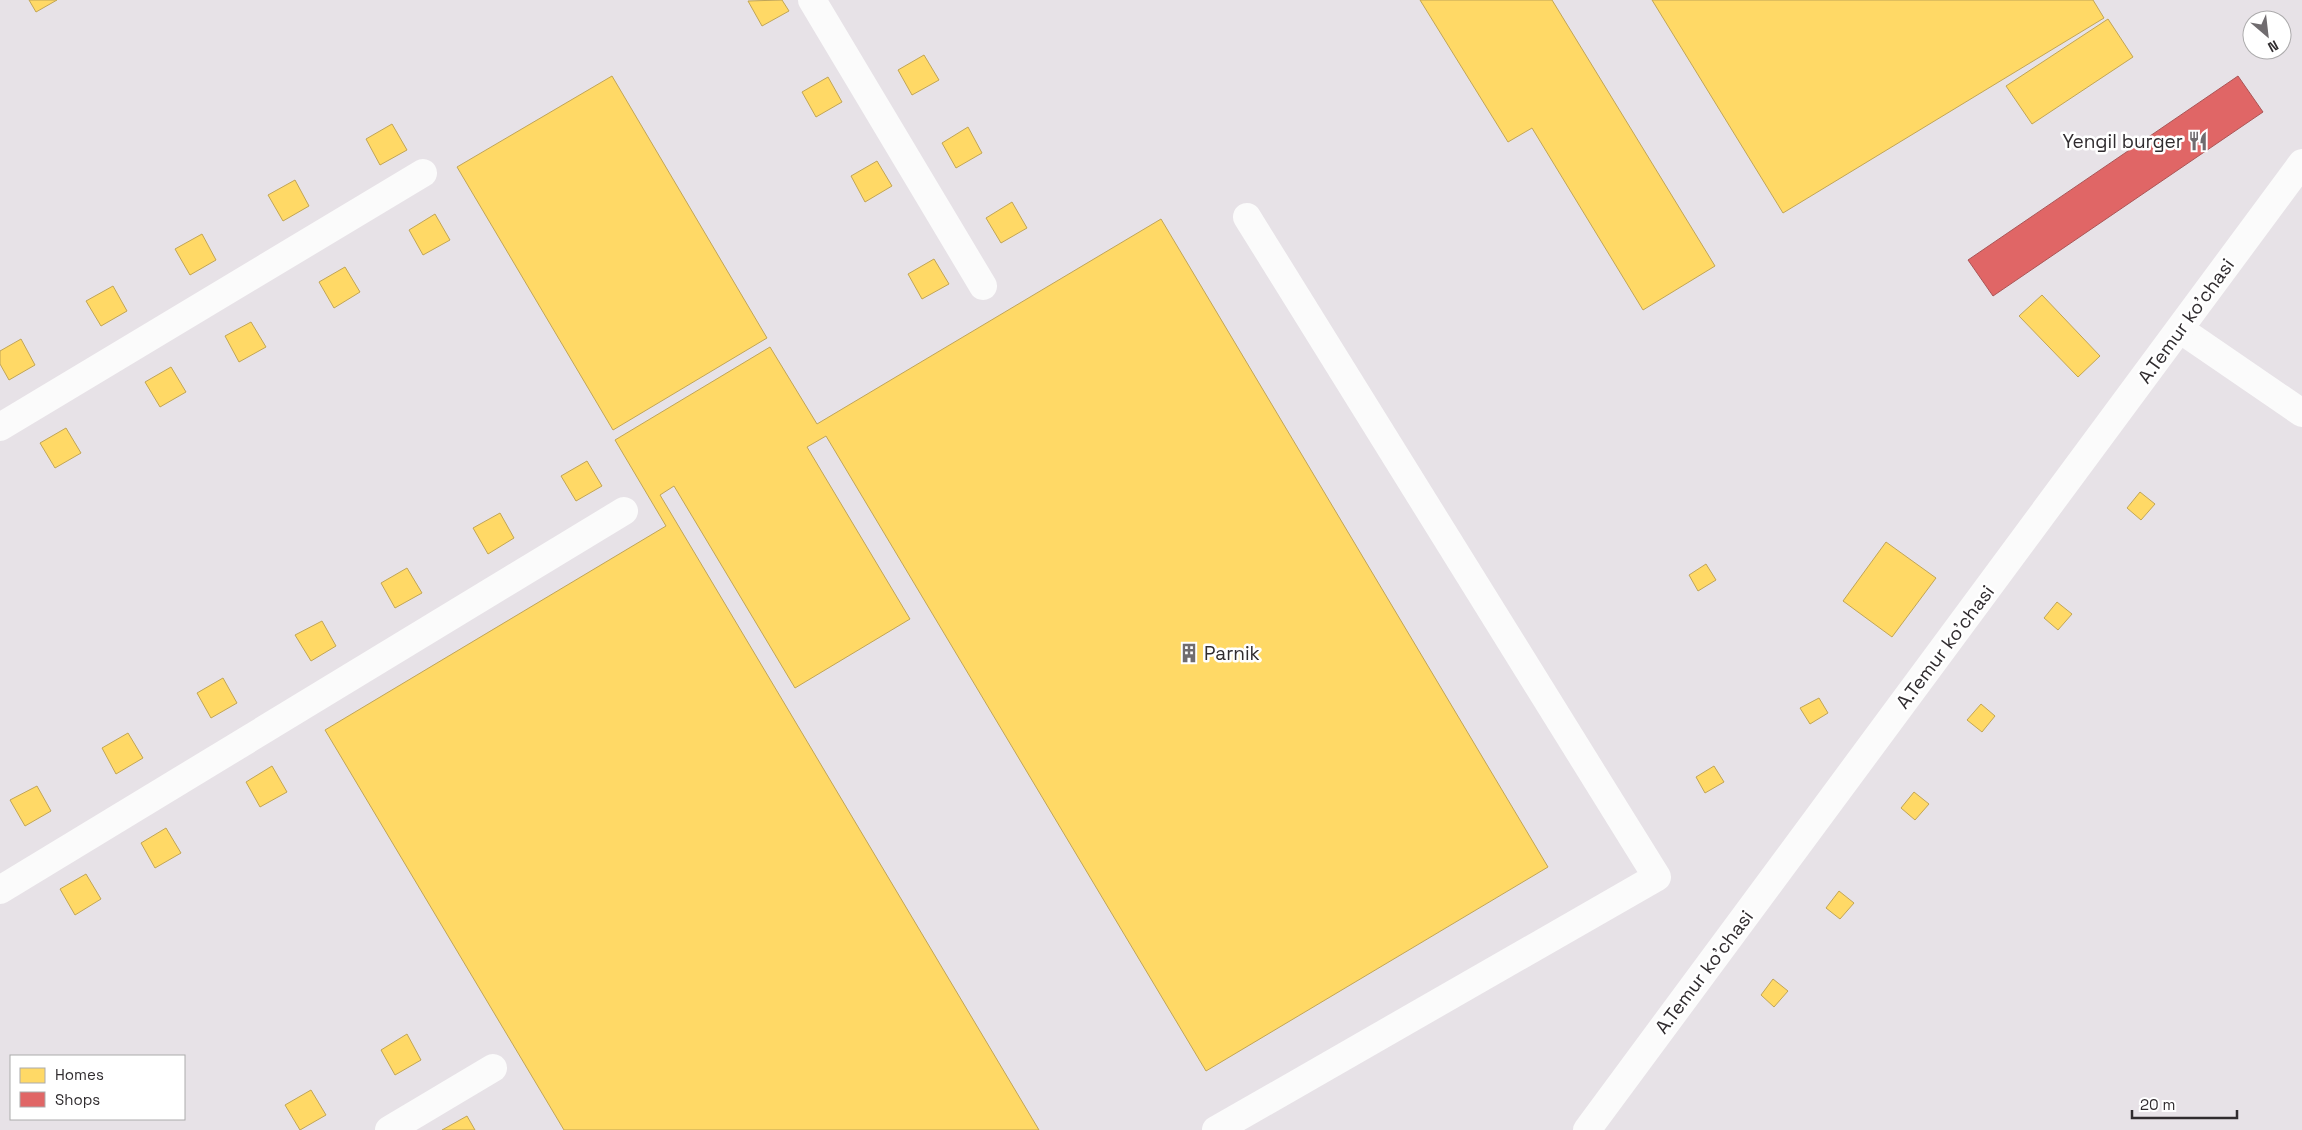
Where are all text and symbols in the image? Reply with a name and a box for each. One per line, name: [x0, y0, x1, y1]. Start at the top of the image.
north arrow: [2242, 10, 2292, 60]
text: N: [2265, 36, 2281, 57]
place label: Yengil burger: [2062, 129, 2183, 154]
restaurant icon: Yengil burger: [2187, 130, 2209, 152]
street label: A.Temur ko'chasi: [2132, 253, 2240, 389]
street label: A.Temur ko'chasi: [1890, 580, 2000, 714]
place label: Parnik: [1204, 641, 1260, 666]
building icon: Parnik: [1178, 642, 1200, 664]
street label: A.Temur ko'chasi: [1649, 905, 1759, 1039]
legend: [10, 1055, 185, 1120]
text: Homes: [55, 1065, 104, 1084]
scale bar: [2132, 1088, 2237, 1120]
text: Shops: [55, 1090, 100, 1109]
text: 20 m: [2140, 1095, 2175, 1114]

